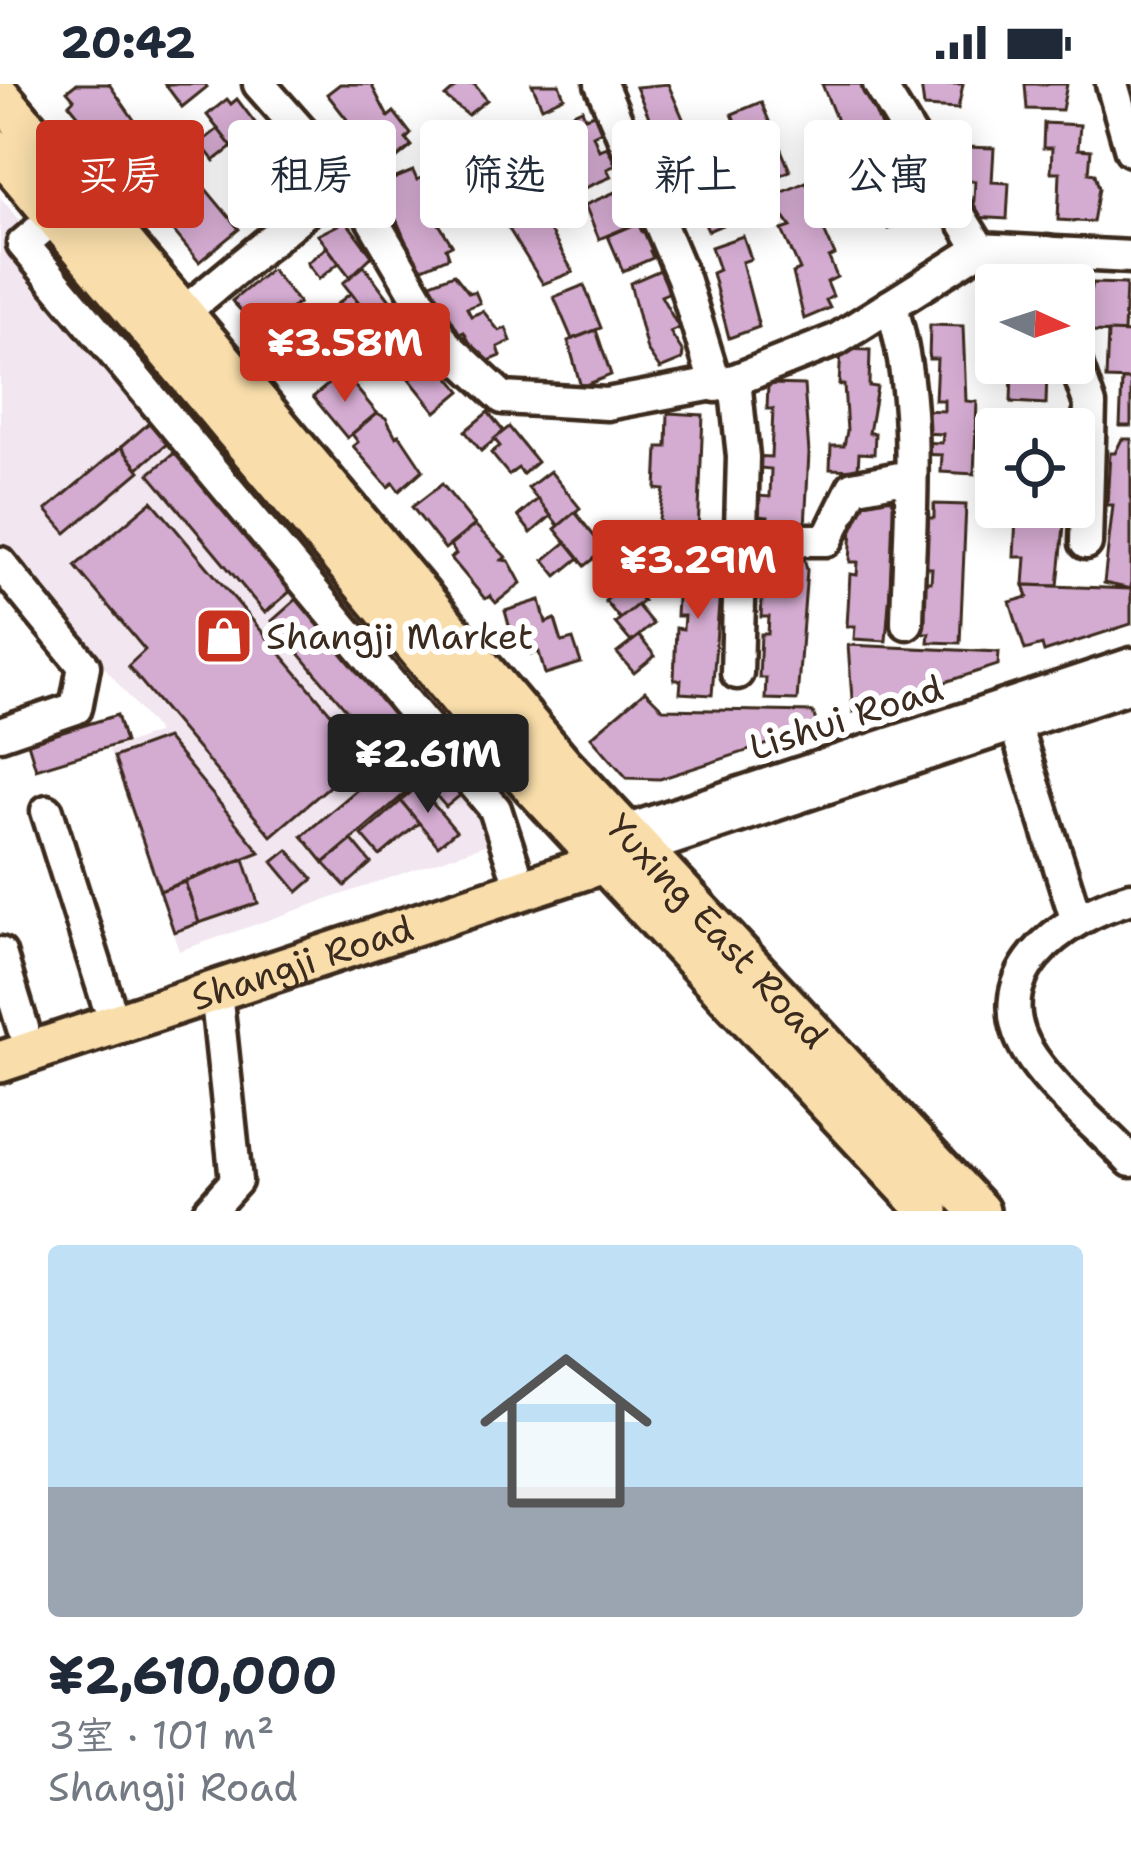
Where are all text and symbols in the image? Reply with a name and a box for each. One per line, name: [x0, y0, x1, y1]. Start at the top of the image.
text: 20:42: [60, 12, 196, 72]
chip: 买房: [36, 120, 204, 228]
chip: 租房: [228, 120, 396, 228]
chip: 筛选: [420, 120, 588, 228]
chip: 新上: [612, 120, 780, 228]
chip: 公寓: [804, 120, 972, 228]
north arrow: [975, 264, 1095, 384]
map controls: [975, 264, 1095, 528]
pin: ¥3.58M: [247, 303, 443, 405]
text: ¥3.58M: [267, 316, 423, 368]
button: locate: [975, 408, 1095, 528]
pin: ¥3.29M: [600, 520, 796, 622]
text: ¥3.29M: [619, 533, 777, 585]
shop icon: Shangji Market: [193, 605, 255, 667]
place label: Shangji Market: [266, 612, 534, 661]
street label: Lishui Road: [743, 663, 949, 772]
pin: ¥2.61M: [330, 714, 526, 816]
text: ¥2.61M: [355, 727, 501, 779]
street label: Yuxing East Road: [595, 803, 839, 1059]
street label: Shangji Road: [185, 903, 419, 1022]
icon: home: [458, 1323, 674, 1539]
text: ¥2,610,000: [48, 1641, 337, 1709]
text: 3室 · 101 m²: [48, 1709, 274, 1761]
text: Shangji Road: [48, 1761, 298, 1813]

